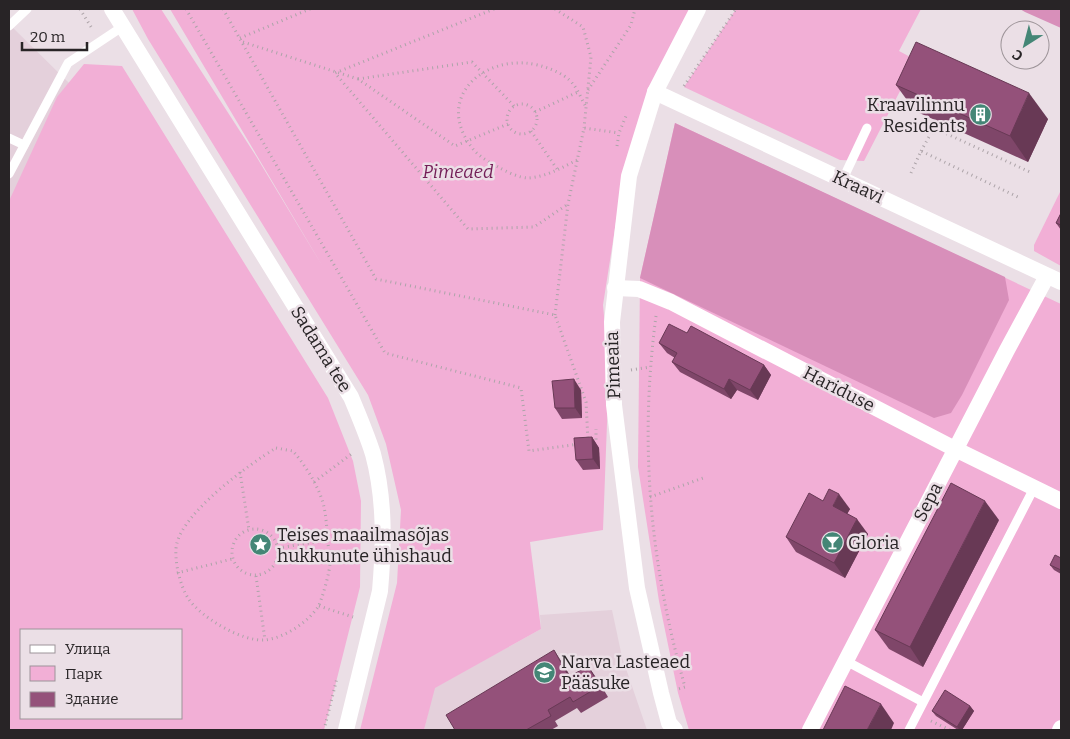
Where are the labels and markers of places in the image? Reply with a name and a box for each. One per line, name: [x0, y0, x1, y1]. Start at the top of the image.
place label: Kraavilinnu Residents: [867, 94, 965, 137]
building icon: Kraavilinnu Residents: [969, 103, 993, 127]
place label: Teises maailmasõjas hukkunute ühishaud: [277, 524, 452, 567]
bar icon: Gloria: [820, 531, 844, 555]
place label: Gloria: [848, 532, 899, 554]
place icon: Teises maailmasõjas hukkunute ühishaud: [249, 533, 273, 557]
place label: Narva Lasteaed Pääsuke: [561, 651, 690, 694]
school or university icon: Narva Lasteaed Pääsuke: [533, 660, 557, 684]

